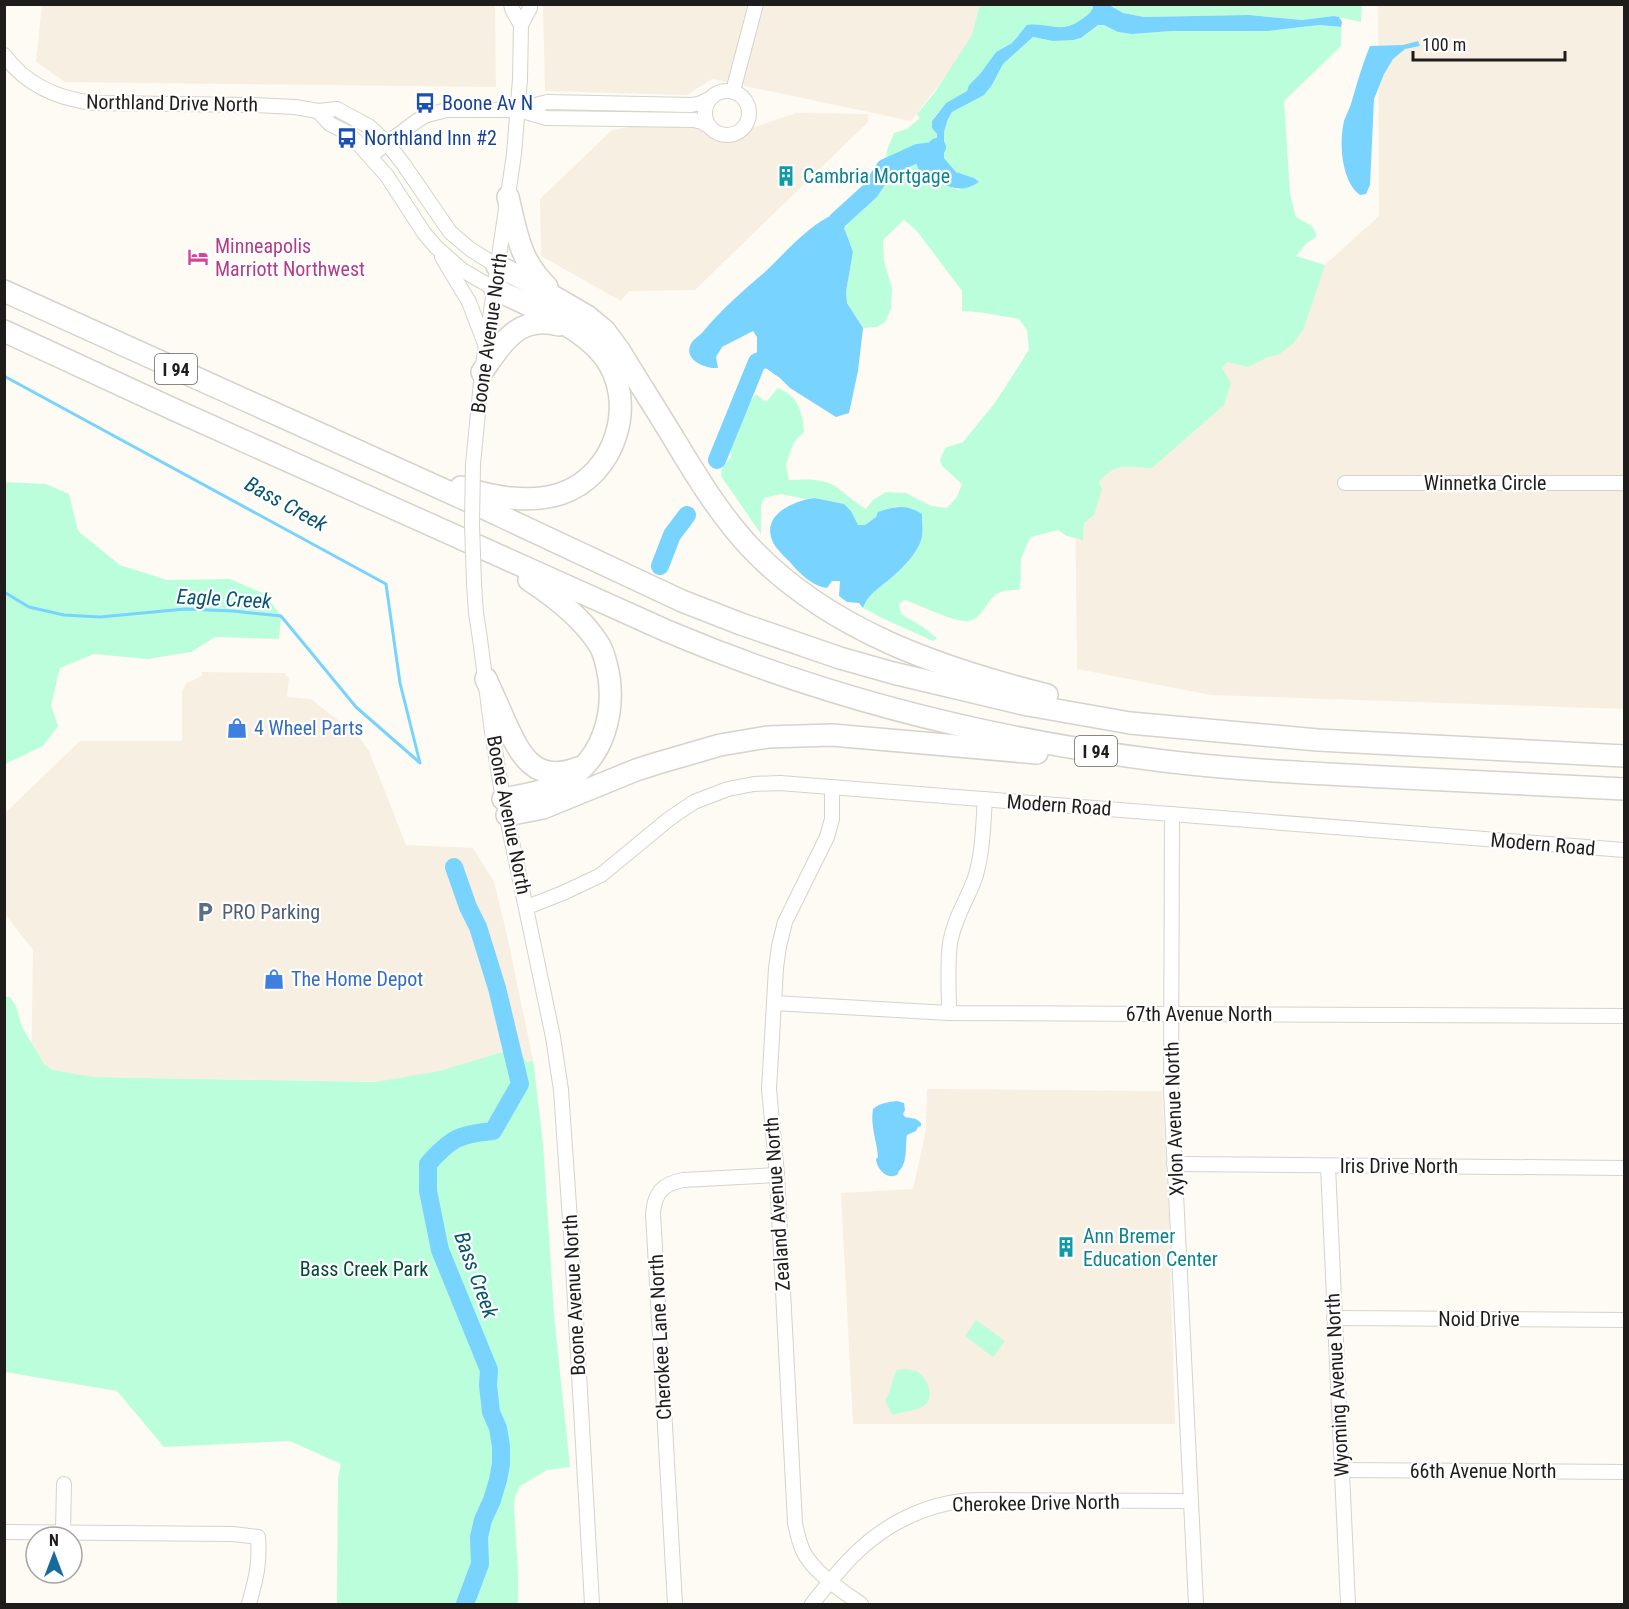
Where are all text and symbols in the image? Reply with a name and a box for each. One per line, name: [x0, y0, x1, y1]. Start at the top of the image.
scale bar: [1413, 24, 1564, 62]
text: 100 m: [1422, 34, 1466, 55]
street label: Northland Drive North: [86, 90, 258, 116]
bus stop icon: Boone Av N: [413, 91, 437, 115]
place label: Boone Av N: [442, 91, 533, 115]
bus stop icon: Northland Inn #2: [335, 126, 359, 150]
place label: Northland Inn #2: [364, 126, 497, 150]
building icon: Cambria Mortgage: [774, 164, 798, 188]
place label: Cambria Mortgage: [803, 164, 950, 188]
place label: Minneapolis Marriott Northwest: [215, 234, 365, 281]
hotel icon: Minneapolis Marriott Northwest: [186, 245, 210, 269]
street label: Boone Avenue North: [466, 251, 512, 415]
road number: I 94: [155, 354, 197, 384]
street label: Winnetka Circle: [1424, 471, 1546, 495]
water label: Bass Creek: [241, 472, 332, 537]
water label: Eagle Creek: [176, 585, 273, 614]
shop icon: 4 Wheel Parts: [225, 716, 249, 740]
place label: 4 Wheel Parts: [254, 716, 363, 740]
street label: Boone Avenue North: [482, 733, 536, 897]
road number: I 94: [1075, 736, 1117, 766]
street label: Modern Road: [1006, 789, 1112, 821]
street label: Modern Road: [1490, 827, 1596, 861]
parking icon: PRO Parking: [193, 900, 217, 924]
place label: PRO Parking: [222, 900, 320, 924]
shop icon: The Home Depot: [262, 967, 286, 991]
place label: The Home Depot: [291, 967, 423, 991]
street label: 67th Avenue North: [1126, 1002, 1272, 1026]
street label: Xylon Avenue North: [1159, 1041, 1189, 1197]
street label: Zealand Avenue North: [759, 1116, 795, 1292]
street label: Iris Drive North: [1340, 1154, 1458, 1178]
street label: Boone Avenue North: [558, 1214, 590, 1376]
place label: Ann Bremer Education Center: [1083, 1224, 1218, 1271]
water label: Bass Creek: [449, 1229, 503, 1322]
building icon: Ann Bremer Education Center: [1054, 1235, 1078, 1259]
street label: Cherokee Lane North: [644, 1254, 676, 1420]
park label: Bass Creek Park: [300, 1257, 428, 1281]
street label: Wyoming Avenue North: [1320, 1292, 1354, 1478]
street label: Noid Drive: [1438, 1307, 1520, 1331]
street label: 66th Avenue North: [1410, 1459, 1556, 1483]
street label: Cherokee Drive North: [952, 1490, 1120, 1516]
north arrow: [24, 1525, 84, 1585]
text: N: [49, 1531, 59, 1550]

